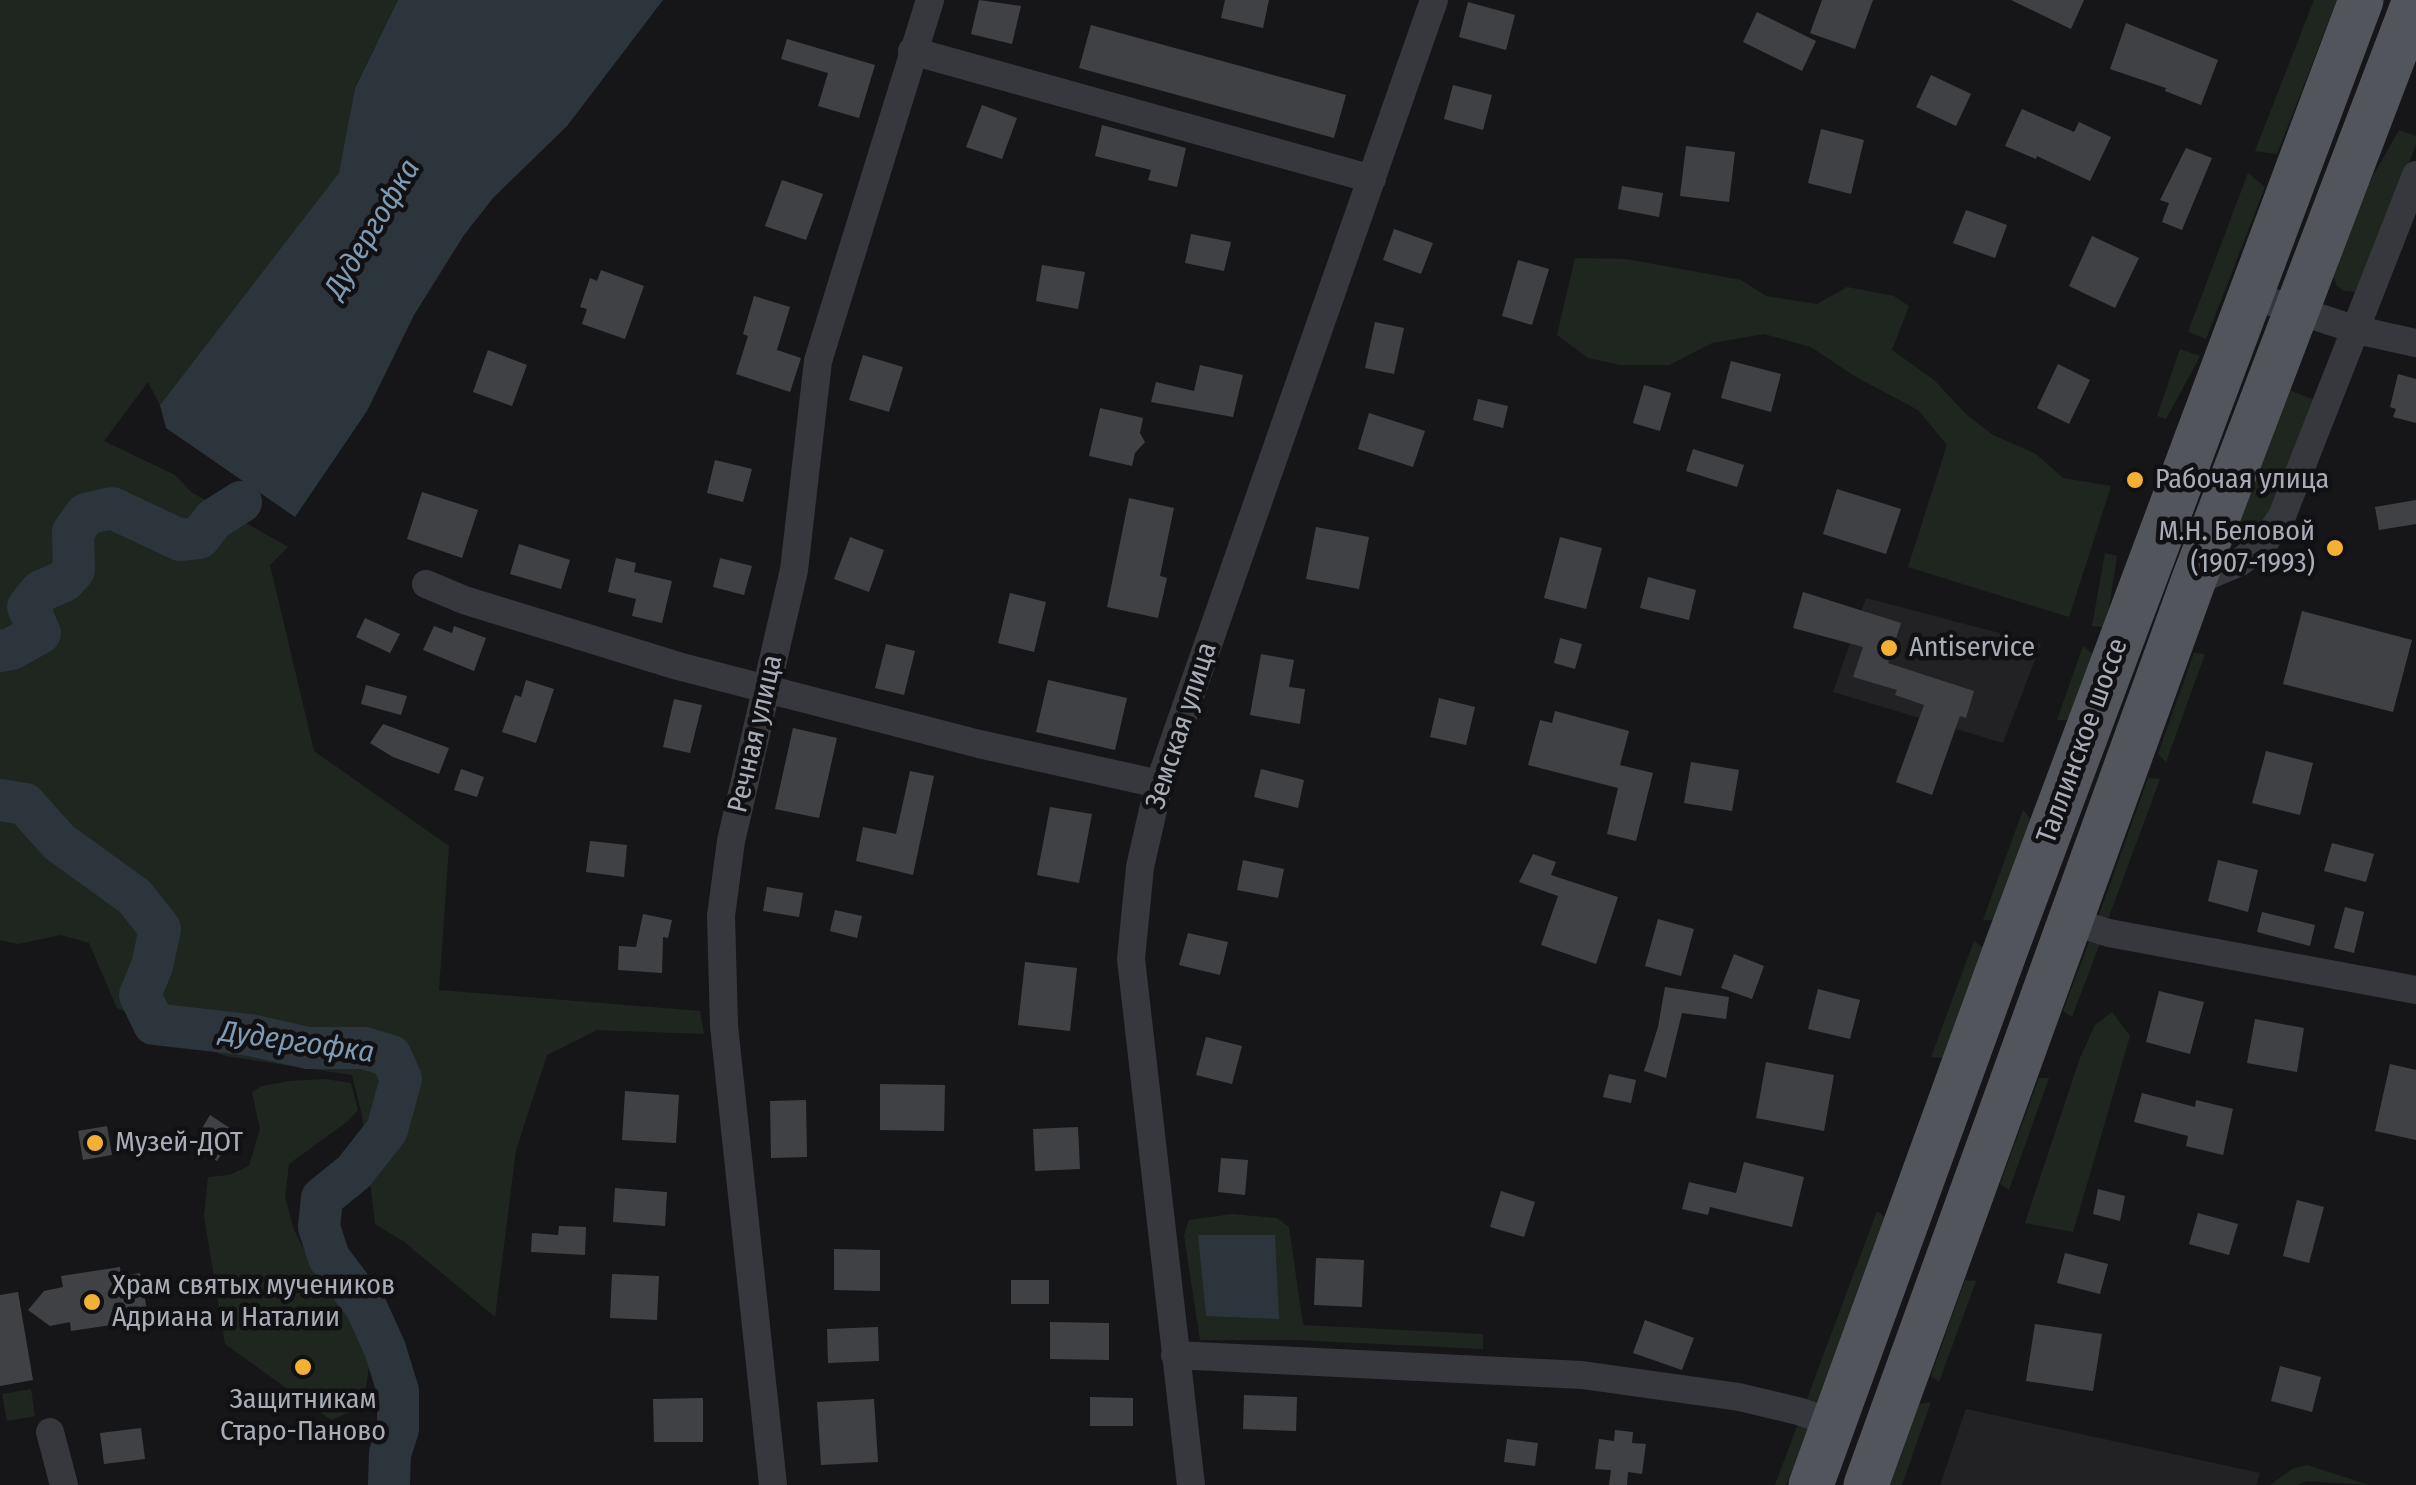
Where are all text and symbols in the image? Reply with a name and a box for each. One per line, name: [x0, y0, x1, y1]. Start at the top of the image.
water label: Дудергофка: [318, 153, 428, 305]
place label: Рабочая улица: [2155, 463, 2329, 497]
marker: Рабочая улица: [2124, 469, 2146, 491]
place label: М.Н. Беловой (1907-1993): [2159, 515, 2315, 581]
marker: М.Н. Беловой (1907-1993): [2324, 537, 2346, 559]
place label: Antiservice: [1909, 631, 2035, 665]
street label: Таллинское шоссе: [2030, 634, 2136, 848]
marker: Antiservice: [1878, 637, 1900, 659]
street label: Земская улица: [1139, 638, 1225, 814]
street label: Речная улица: [722, 652, 790, 816]
water label: Дудергофка: [218, 1014, 376, 1072]
place label: Музей-ДОТ: [115, 1126, 243, 1160]
marker: Музей-ДОТ: [84, 1132, 106, 1154]
place label: Храм святых мучеников Адриана и Наталии: [112, 1269, 395, 1335]
marker: Храм святых мучеников Адриана и Наталии: [81, 1291, 103, 1313]
marker: Защитникам Старо-Паново: [292, 1356, 314, 1378]
place label: Защитникам Старо-Паново: [220, 1383, 386, 1449]

